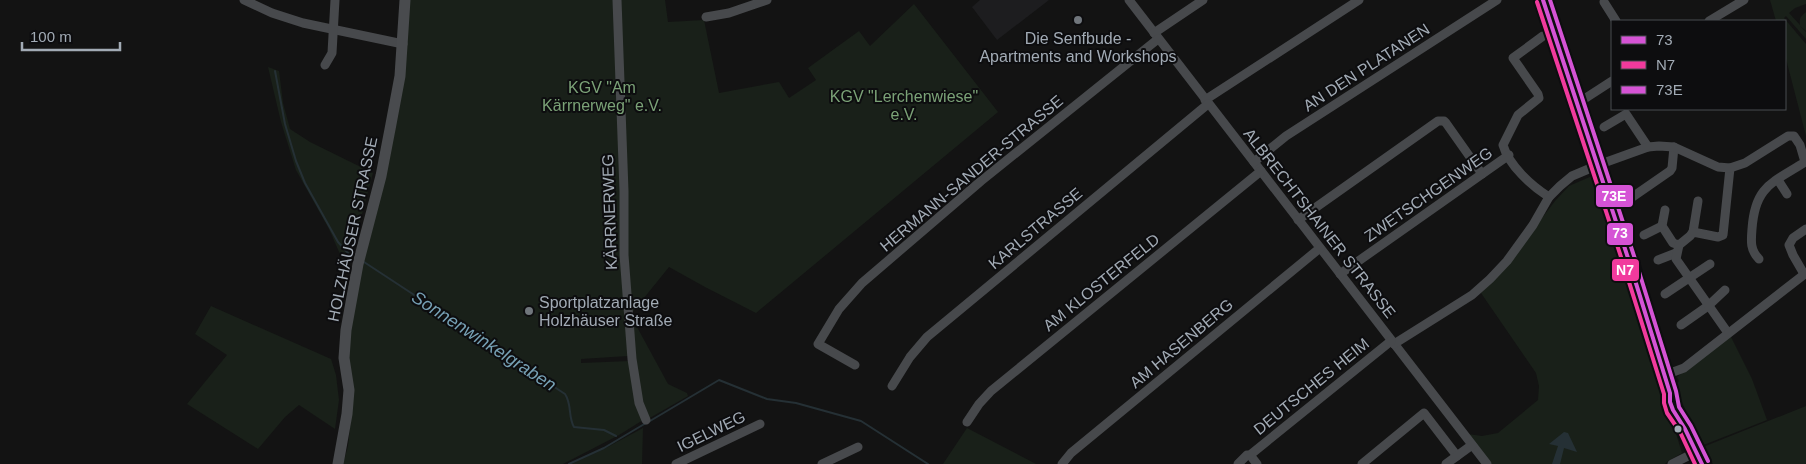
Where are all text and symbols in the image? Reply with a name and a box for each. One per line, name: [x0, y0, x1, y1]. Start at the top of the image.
marker: Die Senfbude - Apartments and Workshops: [1072, 14, 1084, 26]
scale bar: [22, 20, 120, 52]
street label: AN DEN PLATANEN: [1300, 20, 1433, 115]
legend: [1611, 20, 1786, 110]
text: 100 m: [30, 28, 72, 45]
place label: Die Senfbude - Apartments and Workshops: [979, 30, 1177, 65]
text: 73: [1656, 31, 1673, 48]
text: N7: [1656, 56, 1675, 73]
park label: KGV "Am Kärrnerweg" e.V.: [542, 79, 662, 114]
text: 73E: [1656, 81, 1683, 98]
park label: KGV "Lerchenwiese" e.V.: [830, 88, 978, 123]
street label: HERMANN-SANDER-STRASSE: [877, 92, 1066, 255]
street label: ALBRECHTSHAINER STRASSE: [1240, 125, 1399, 321]
street label: HOLZHÄUSER STRASSE: [325, 135, 380, 323]
street label: ZWETSCHGENWEG: [1361, 144, 1495, 245]
street label: KÄRRNERWEG: [599, 154, 620, 270]
street label: KARLSTRASSE: [985, 184, 1085, 272]
line badge: 73E: [1595, 184, 1634, 208]
text: 73E: [1602, 188, 1626, 204]
line badge: 73: [1606, 222, 1634, 246]
text: 73: [1612, 225, 1628, 241]
street label: AM KLOSTERFELD: [1040, 230, 1163, 334]
line badge: N7: [1611, 258, 1640, 282]
text: N7: [1616, 262, 1634, 278]
water label: Sonnenwinkelgraben: [408, 287, 560, 395]
place label: Sportplatzanlage Holzhäuser Straße: [539, 294, 672, 329]
street label: AM HASENBERG: [1126, 295, 1236, 391]
marker: Sportplatzanlage Holzhäuser Straße: [523, 305, 535, 317]
street label: DEUTSCHES HEIM: [1250, 335, 1372, 438]
street label: IGELWEG: [674, 408, 748, 455]
unlabelled marker: [1673, 424, 1683, 434]

